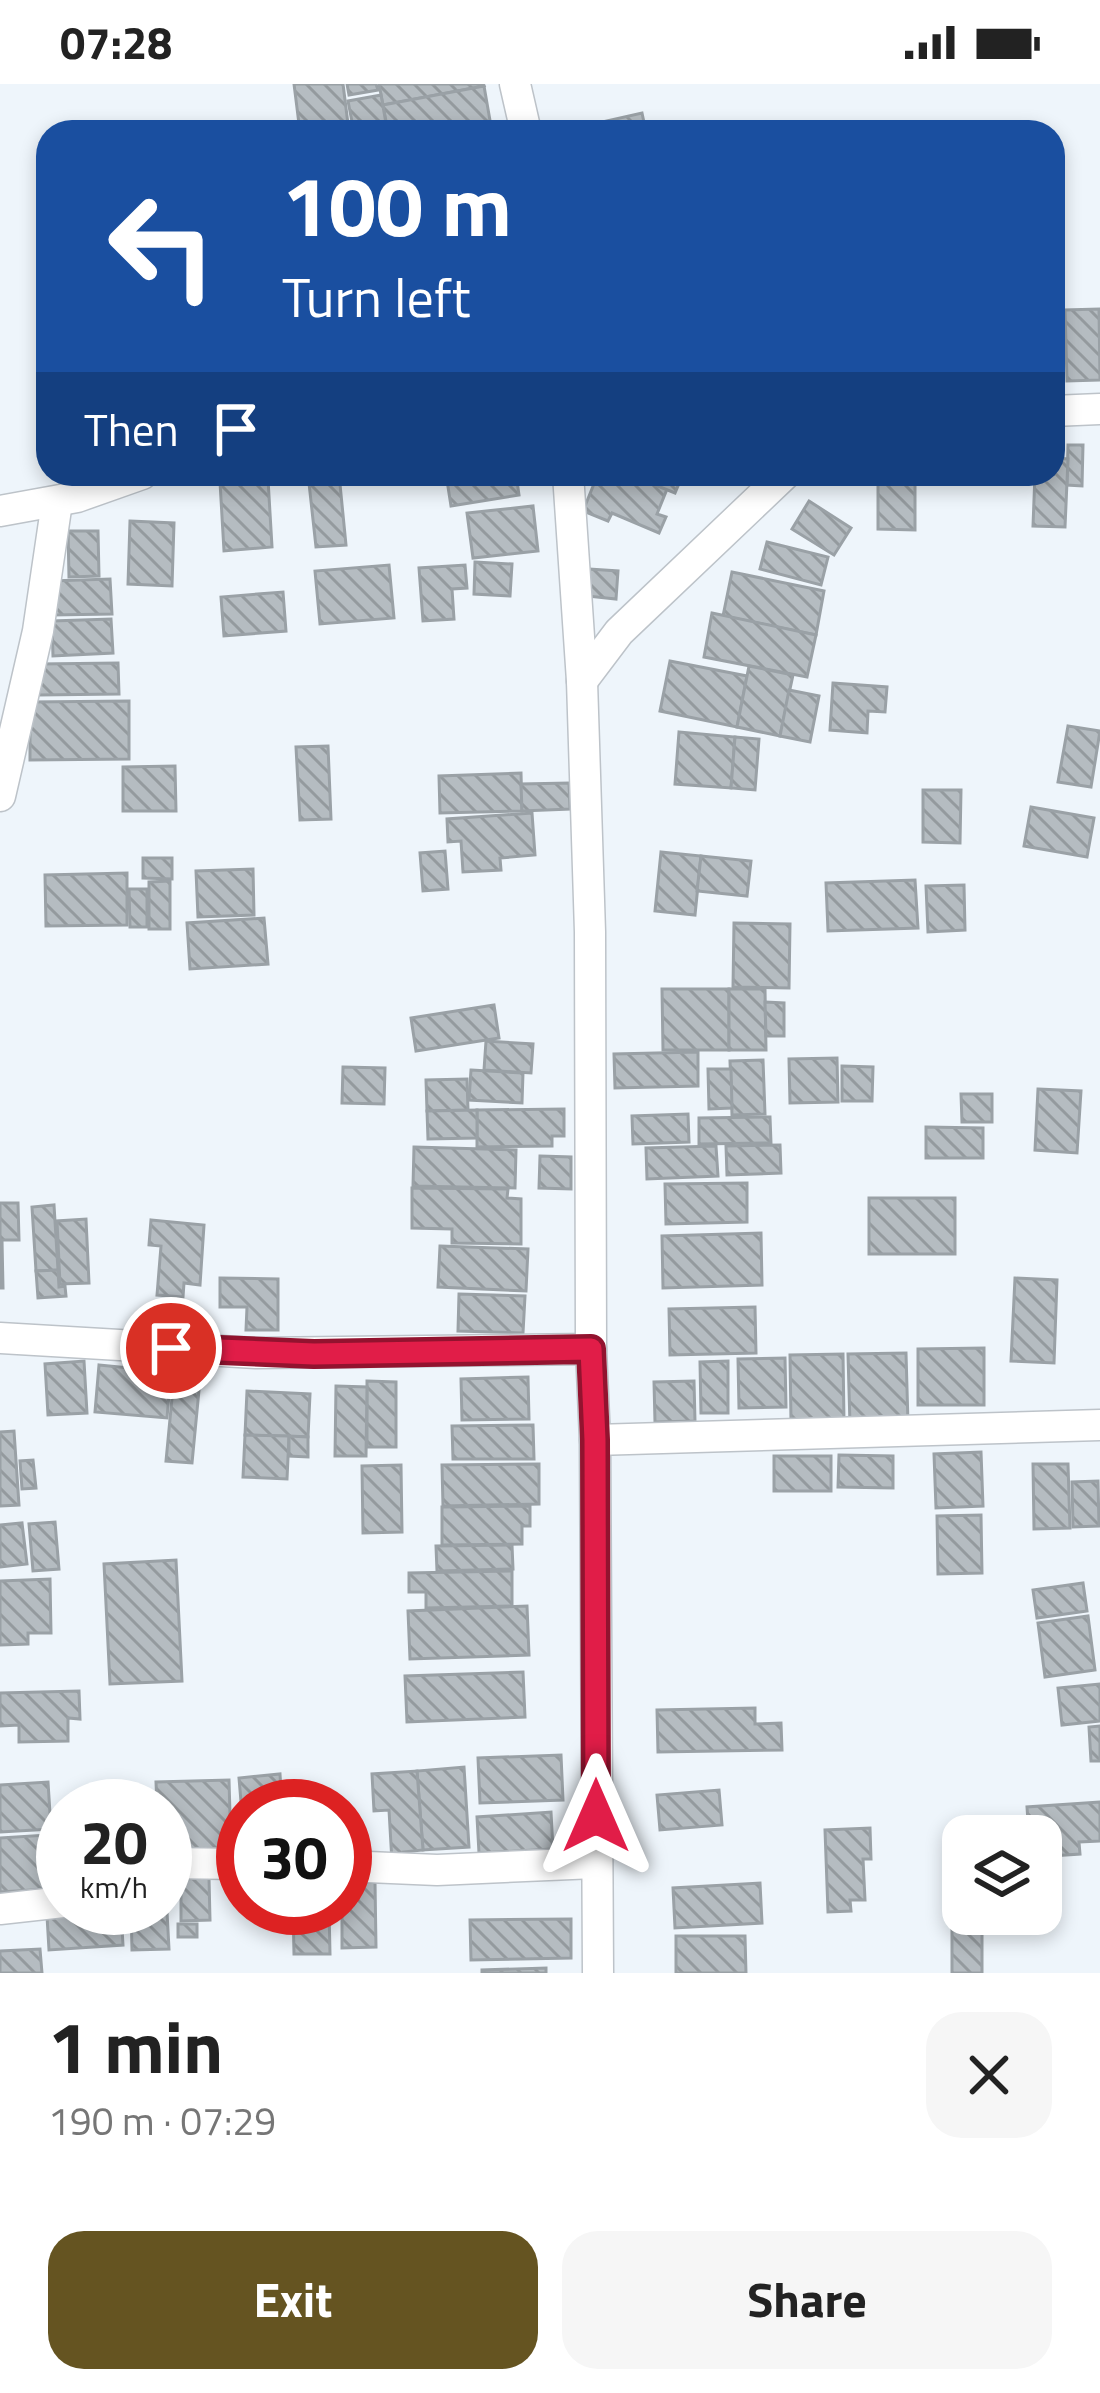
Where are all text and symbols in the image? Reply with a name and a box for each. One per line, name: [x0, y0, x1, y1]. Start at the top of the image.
text: 07:28: [60, 8, 172, 76]
text: 100 m: [282, 141, 512, 269]
icon: left: [84, 168, 240, 324]
text: Turn left: [282, 256, 471, 338]
text: Then: [84, 395, 179, 463]
icon: arrive: [203, 396, 269, 462]
pin: [120, 1297, 222, 1399]
icon: arrive: [138, 1315, 204, 1381]
position arrow: [533, 1753, 659, 1879]
speed limit sign: 30: [216, 1779, 372, 1935]
text: 20: [80, 1796, 148, 1887]
map controls: [942, 1815, 1062, 1935]
button: layers: [942, 1815, 1062, 1935]
text: km/h: [80, 1864, 148, 1910]
text: 1 min: [48, 1991, 223, 2101]
button: close: [926, 2012, 1052, 2138]
text: 190 m · 07:29: [48, 2091, 276, 2150]
button: Exit: [48, 2231, 538, 2369]
button: Share: [562, 2231, 1052, 2369]

